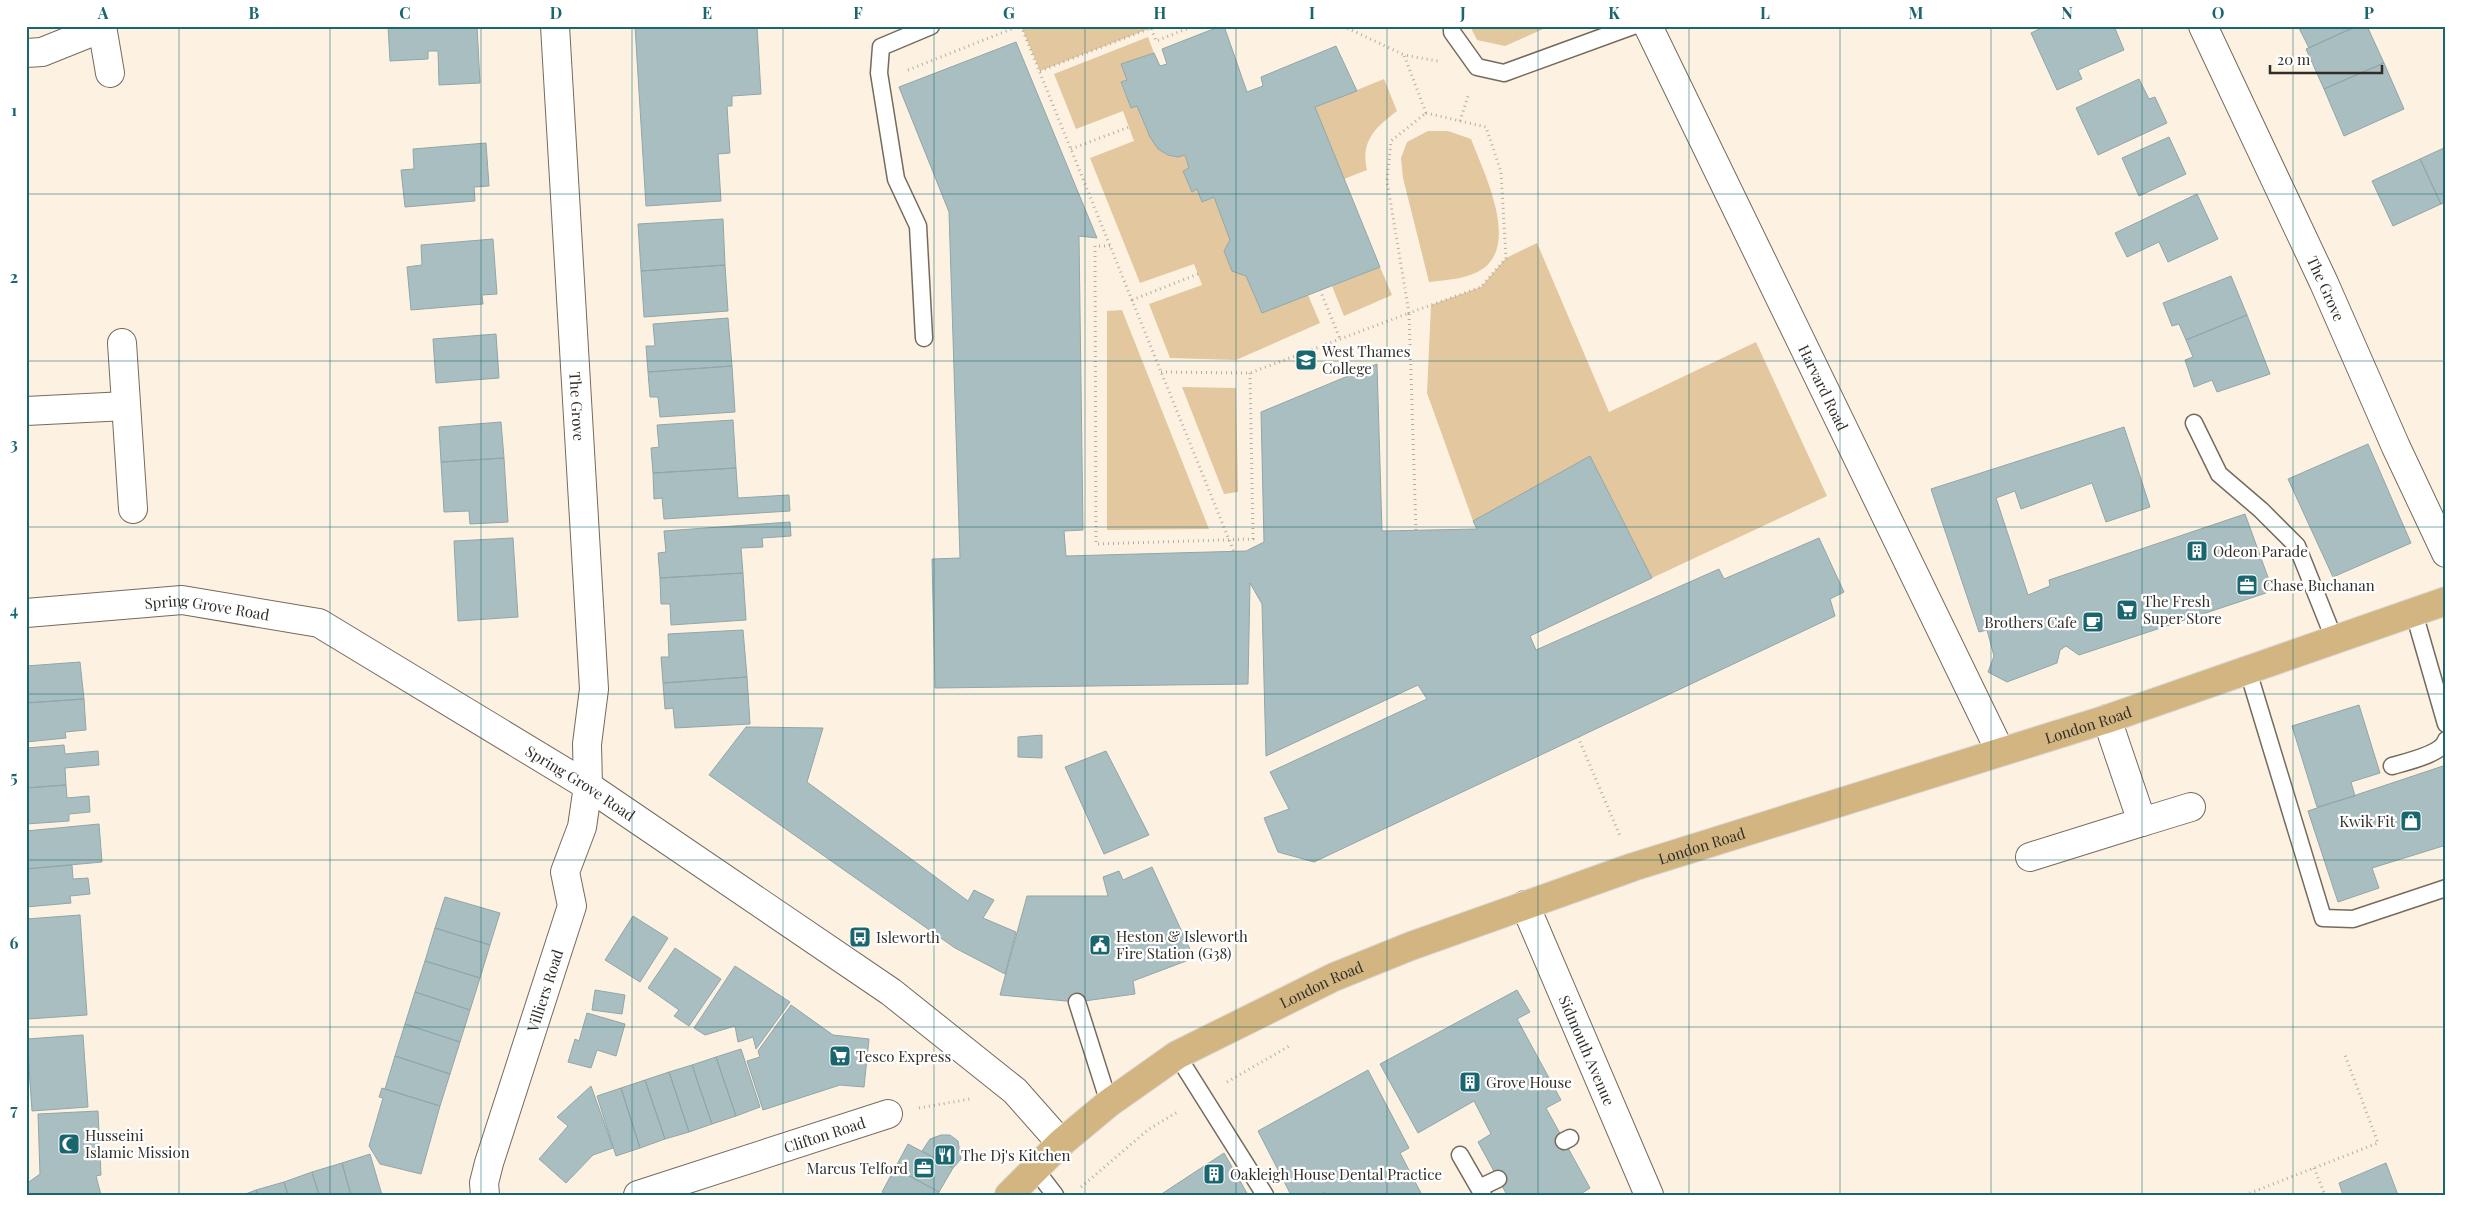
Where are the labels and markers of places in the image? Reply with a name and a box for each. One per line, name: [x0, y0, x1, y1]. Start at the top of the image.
place label: West Thames College: [1321, 341, 1410, 378]
school or university icon: West Thames College: [1294, 348, 1318, 372]
building icon: Odeon Parade: [2185, 539, 2209, 563]
place label: Odeon Parade: [2213, 541, 2308, 561]
office icon: Chase Buchanan: [2235, 573, 2259, 597]
place label: Chase Buchanan: [2263, 575, 2375, 595]
place label: The Fresh Super Store: [2143, 591, 2222, 628]
supermarket icon: The Fresh Super Store: [2115, 598, 2139, 622]
cafe icon: Brothers Cafe: [2081, 610, 2105, 634]
place label: Brothers Cafe: [1984, 612, 2077, 632]
shop icon: Kwik Fit: [2399, 809, 2423, 833]
place label: Kwik Fit: [2339, 811, 2396, 831]
bus stop icon: Isleworth: [848, 925, 872, 949]
place label: Heston & Isleworth Fire Station (G38): [1116, 926, 1248, 963]
place label: Isleworth: [876, 927, 940, 947]
public building icon: Heston & Isleworth Fire Station (G38): [1088, 933, 1112, 957]
supermarket icon: Tesco Express: [828, 1044, 852, 1068]
place label: Tesco Express: [856, 1046, 951, 1066]
building icon: Grove House: [1458, 1070, 1482, 1094]
place label: Grove House: [1486, 1072, 1572, 1092]
place label: Husseini Islamic Mission: [85, 1125, 190, 1162]
mosque icon: Husseini Islamic Mission: [57, 1132, 81, 1156]
restaurant icon: The Dj's Kitchen: [933, 1143, 957, 1167]
place label: The Dj's Kitchen: [961, 1145, 1071, 1165]
office icon: Marcus Telford: [912, 1156, 936, 1180]
place label: Marcus Telford: [806, 1158, 908, 1178]
building icon: Oakleigh House Dental Practice: [1202, 1162, 1226, 1186]
place label: Oakleigh House Dental Practice: [1230, 1164, 1442, 1184]

